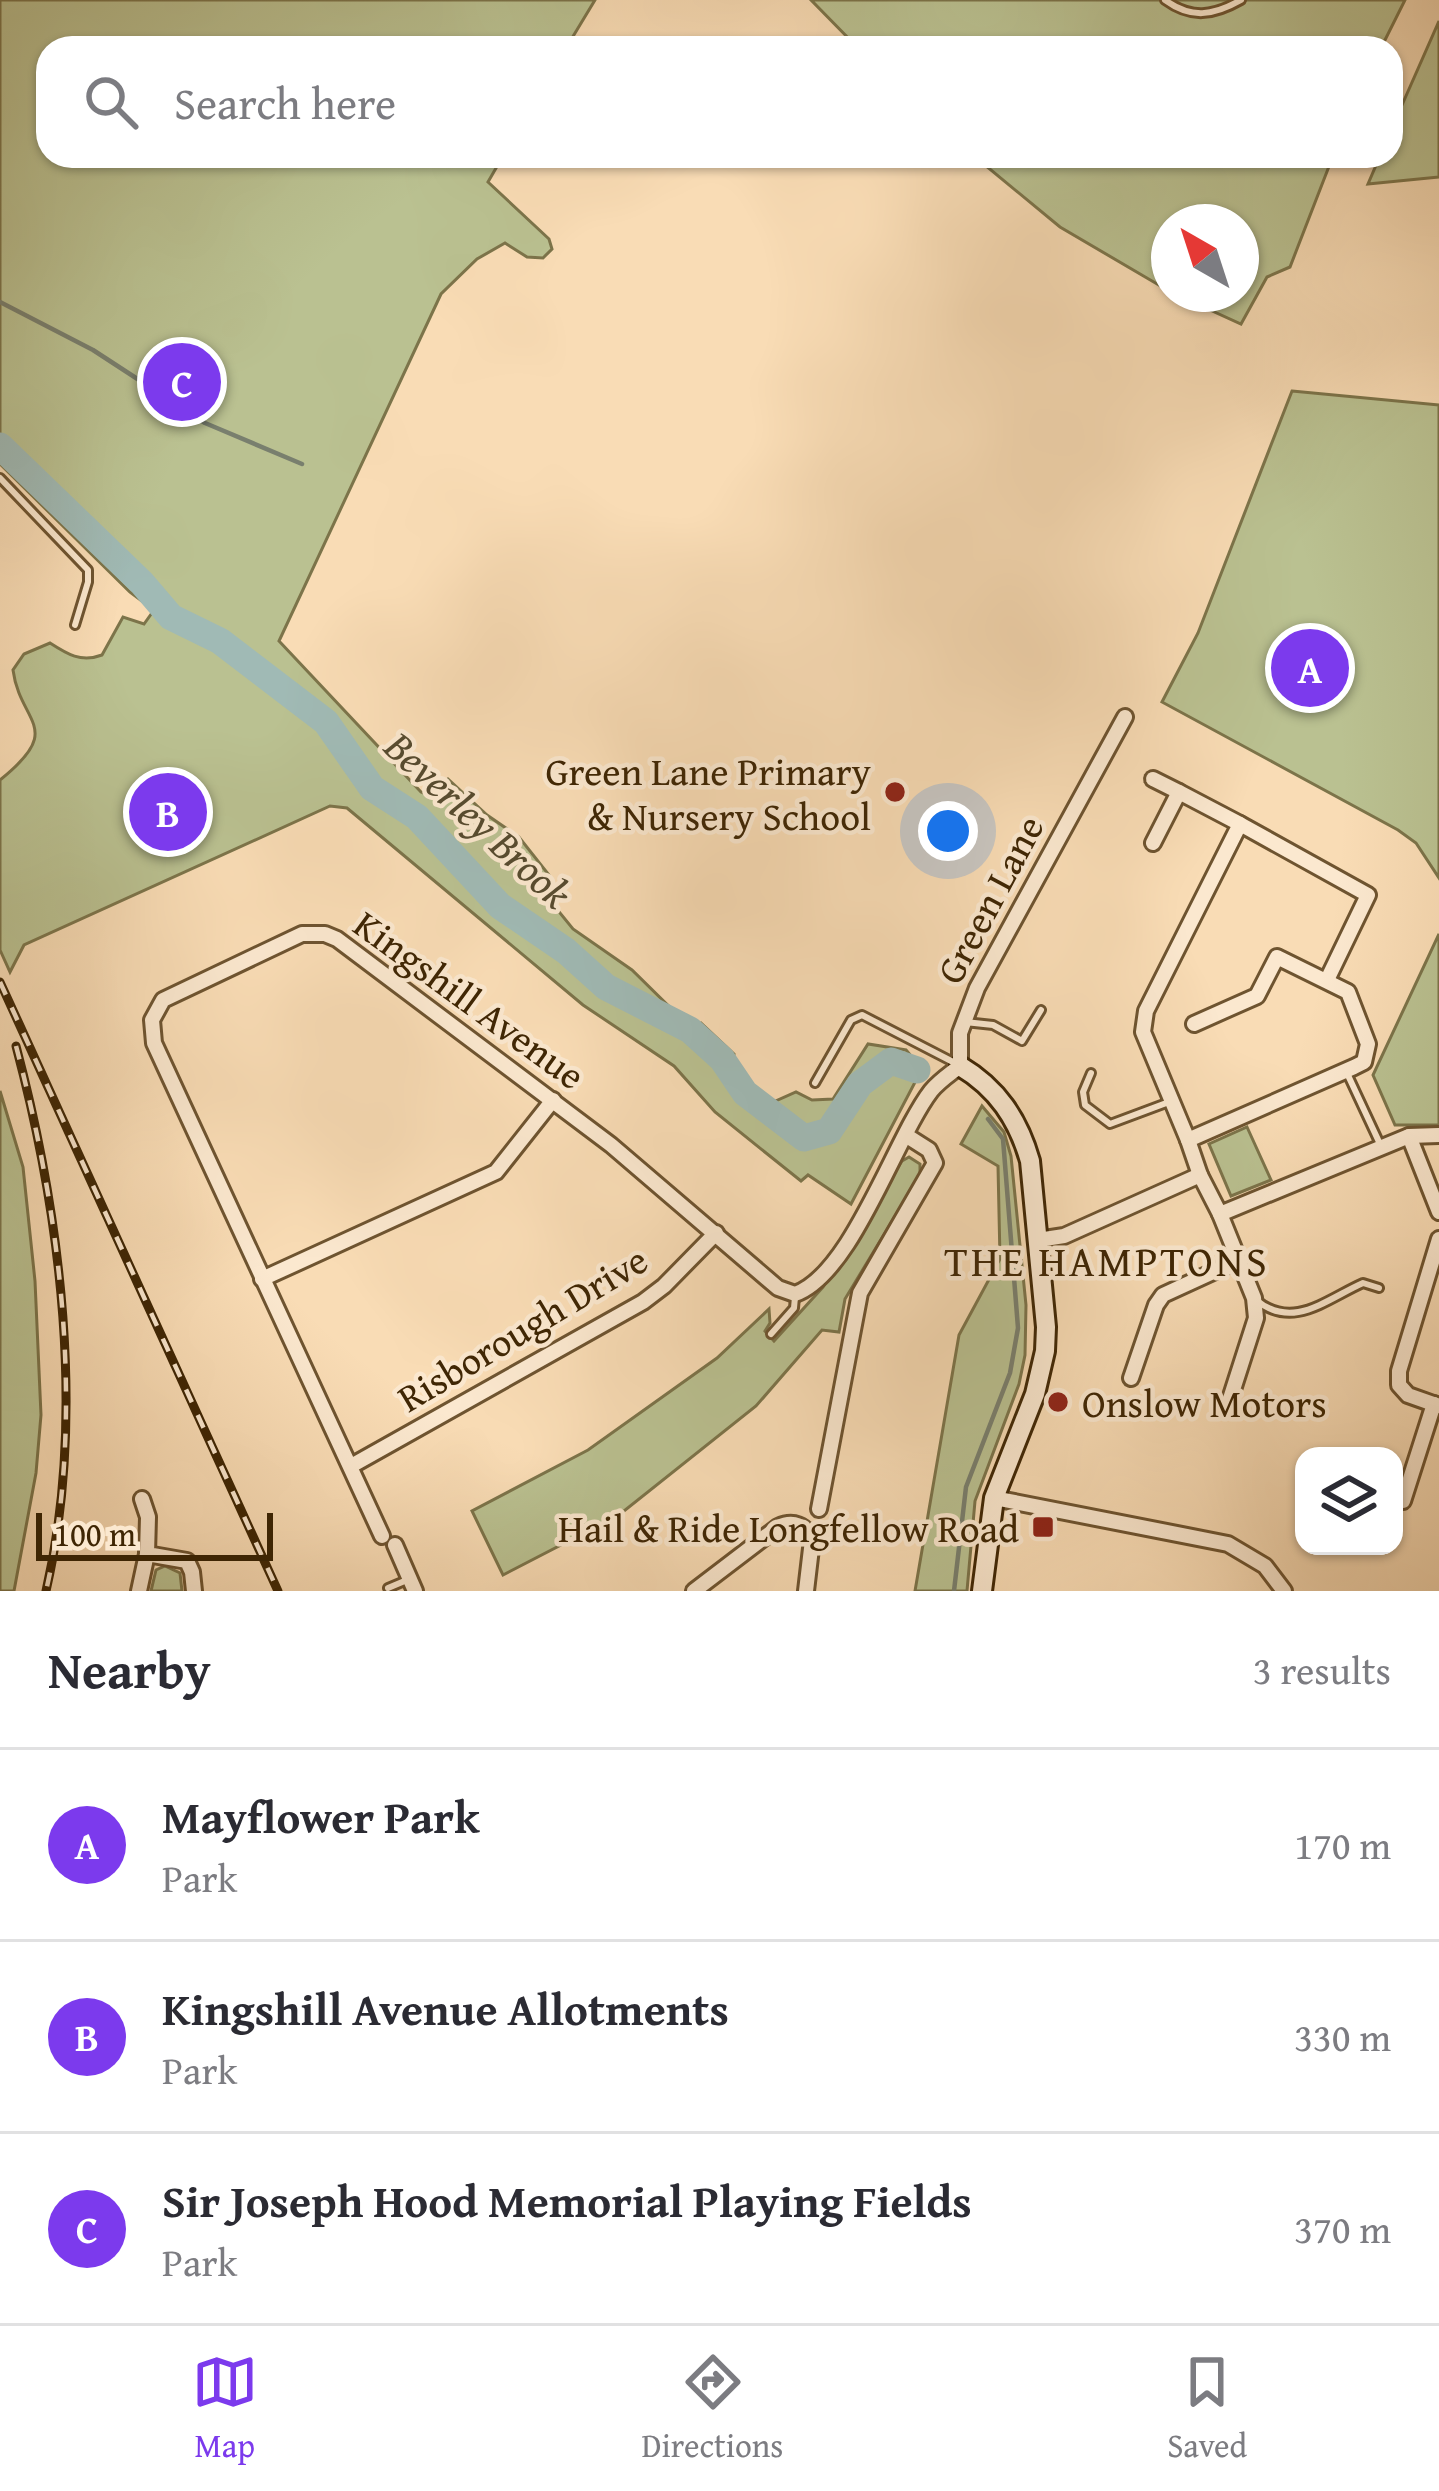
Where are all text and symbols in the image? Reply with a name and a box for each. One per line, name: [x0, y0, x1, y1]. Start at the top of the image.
search box: [36, 36, 1403, 168]
icon: search: [78, 69, 144, 135]
text: Search here: [174, 70, 396, 135]
north arrow: [1151, 204, 1259, 312]
pin: C: [143, 337, 221, 427]
pin: A: [1271, 623, 1349, 713]
water label: Beverley Brook: [371, 715, 587, 922]
place label: Green Lane Primary & Nursery School: [545, 742, 872, 844]
pin: B: [129, 767, 207, 857]
marker: Green Lane Primary & Nursery School: [882, 779, 908, 805]
your location: [918, 801, 978, 861]
street label: Green Lane: [921, 805, 1057, 993]
street label: Kingshill Avenue: [342, 895, 598, 1103]
district label: THE HAMPTONS: [944, 1230, 1270, 1291]
street label: Risborough Drive: [386, 1231, 658, 1425]
place label: Onslow Motors: [1082, 1374, 1327, 1431]
marker: Onslow Motors: [1045, 1389, 1071, 1415]
map controls: [1295, 1447, 1403, 1555]
button: layers: [1295, 1447, 1403, 1555]
place label: Hail & Ride Longfellow Road: [558, 1499, 1019, 1556]
scale bar: [36, 1507, 273, 1560]
text: 100 m: [54, 1510, 136, 1558]
marker: Hail & Ride Longfellow Road: [1030, 1514, 1056, 1540]
text: Nearby: [48, 1632, 211, 1707]
text: 3 results: [1253, 1641, 1391, 1698]
text: Mayflower Park: [162, 1784, 479, 1849]
text: A: [75, 1816, 99, 1873]
text: 170 m: [1294, 1816, 1391, 1873]
text: Park: [162, 1849, 237, 1906]
text: Kingshill Avenue Allotments: [162, 1976, 729, 2041]
text: B: [75, 2008, 99, 2065]
text: 330 m: [1294, 2008, 1391, 2065]
text: Park: [162, 2041, 237, 2098]
text: Sir Joseph Hood Memorial Playing Fields: [162, 2168, 972, 2233]
text: C: [76, 2200, 98, 2257]
text: 370 m: [1294, 2200, 1391, 2257]
text: Park: [162, 2233, 237, 2290]
tab: Map: [192, 2349, 258, 2469]
tab: Directions: [642, 2349, 783, 2469]
tab: Saved: [1167, 2349, 1247, 2469]

